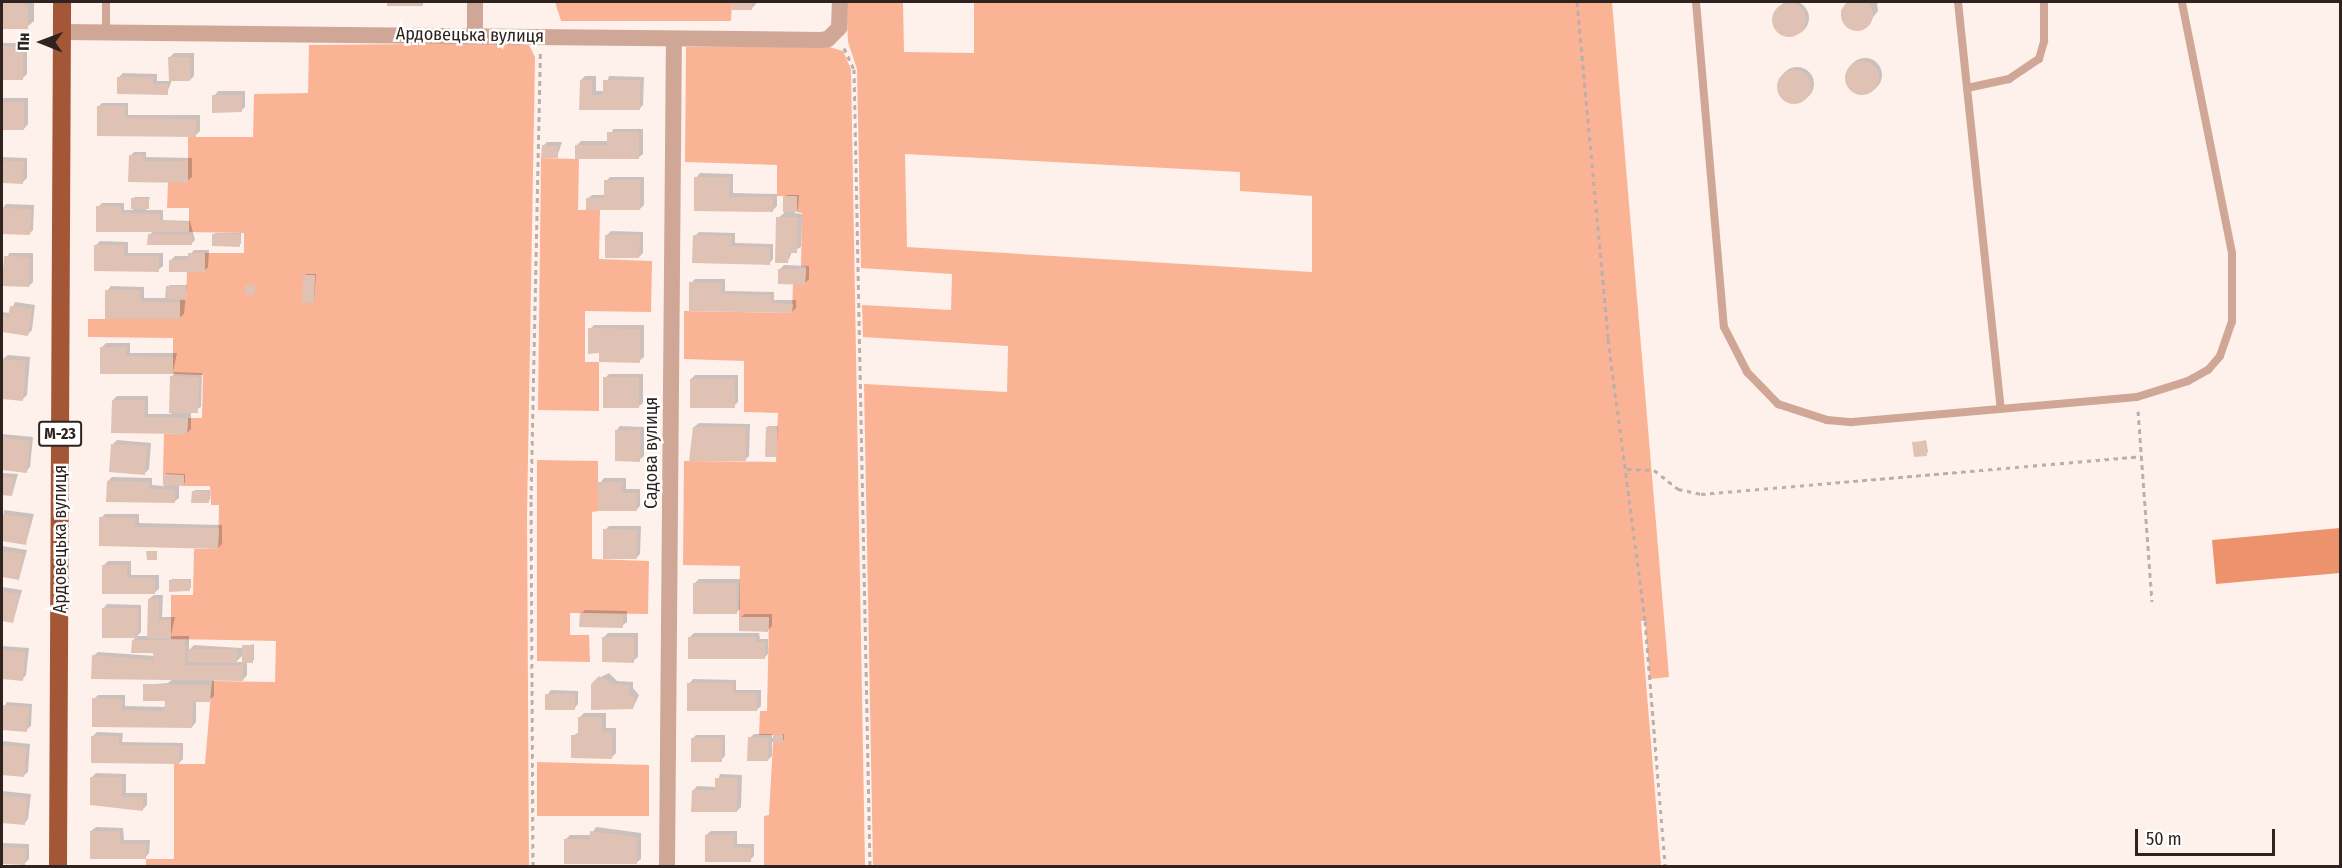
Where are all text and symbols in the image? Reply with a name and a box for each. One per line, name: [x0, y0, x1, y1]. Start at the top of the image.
north arrow: [12, 12, 72, 72]
street label: Ардовецька вулиця: [396, 23, 544, 47]
text: Пн: [14, 32, 33, 51]
street label: Садова вулиця: [640, 397, 662, 509]
road number: М-23: [38, 421, 82, 447]
street label: Ардовецька вулиця: [49, 465, 71, 613]
scale bar: [2138, 817, 2278, 855]
text: 50 m: [2146, 828, 2182, 850]

